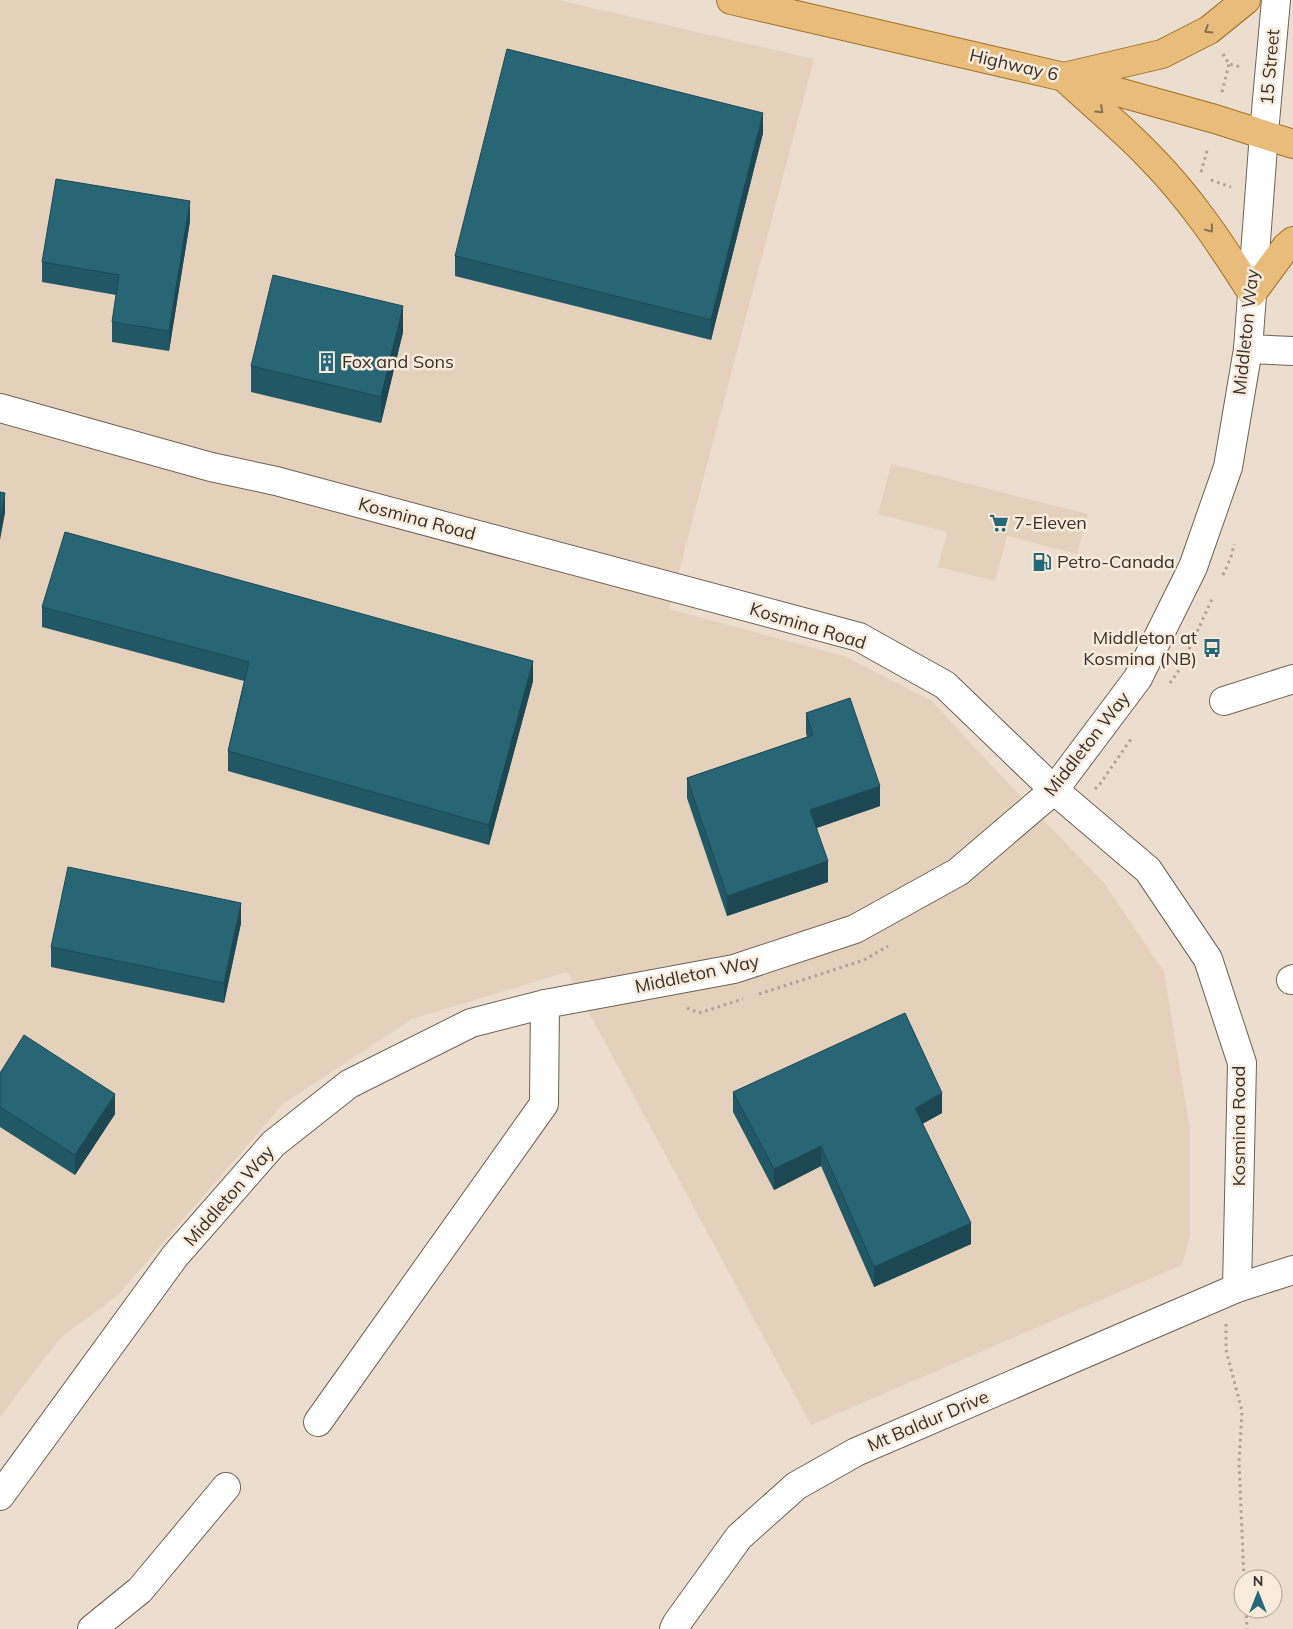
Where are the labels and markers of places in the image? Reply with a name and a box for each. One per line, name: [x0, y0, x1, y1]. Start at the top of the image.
place label: Fox and Sons: [342, 350, 454, 373]
building icon: Fox and Sons: [316, 351, 338, 373]
place label: 7-Eleven: [1014, 511, 1087, 534]
supermarket icon: 7-Eleven: [988, 512, 1010, 534]
place label: Petro-Canada: [1057, 550, 1175, 573]
fuel station icon: Petro-Canada: [1031, 551, 1053, 573]
place label: Middleton at Kosmina (NB): [1083, 626, 1197, 670]
bus stop icon: Middleton at Kosmina (NB): [1201, 637, 1223, 659]

